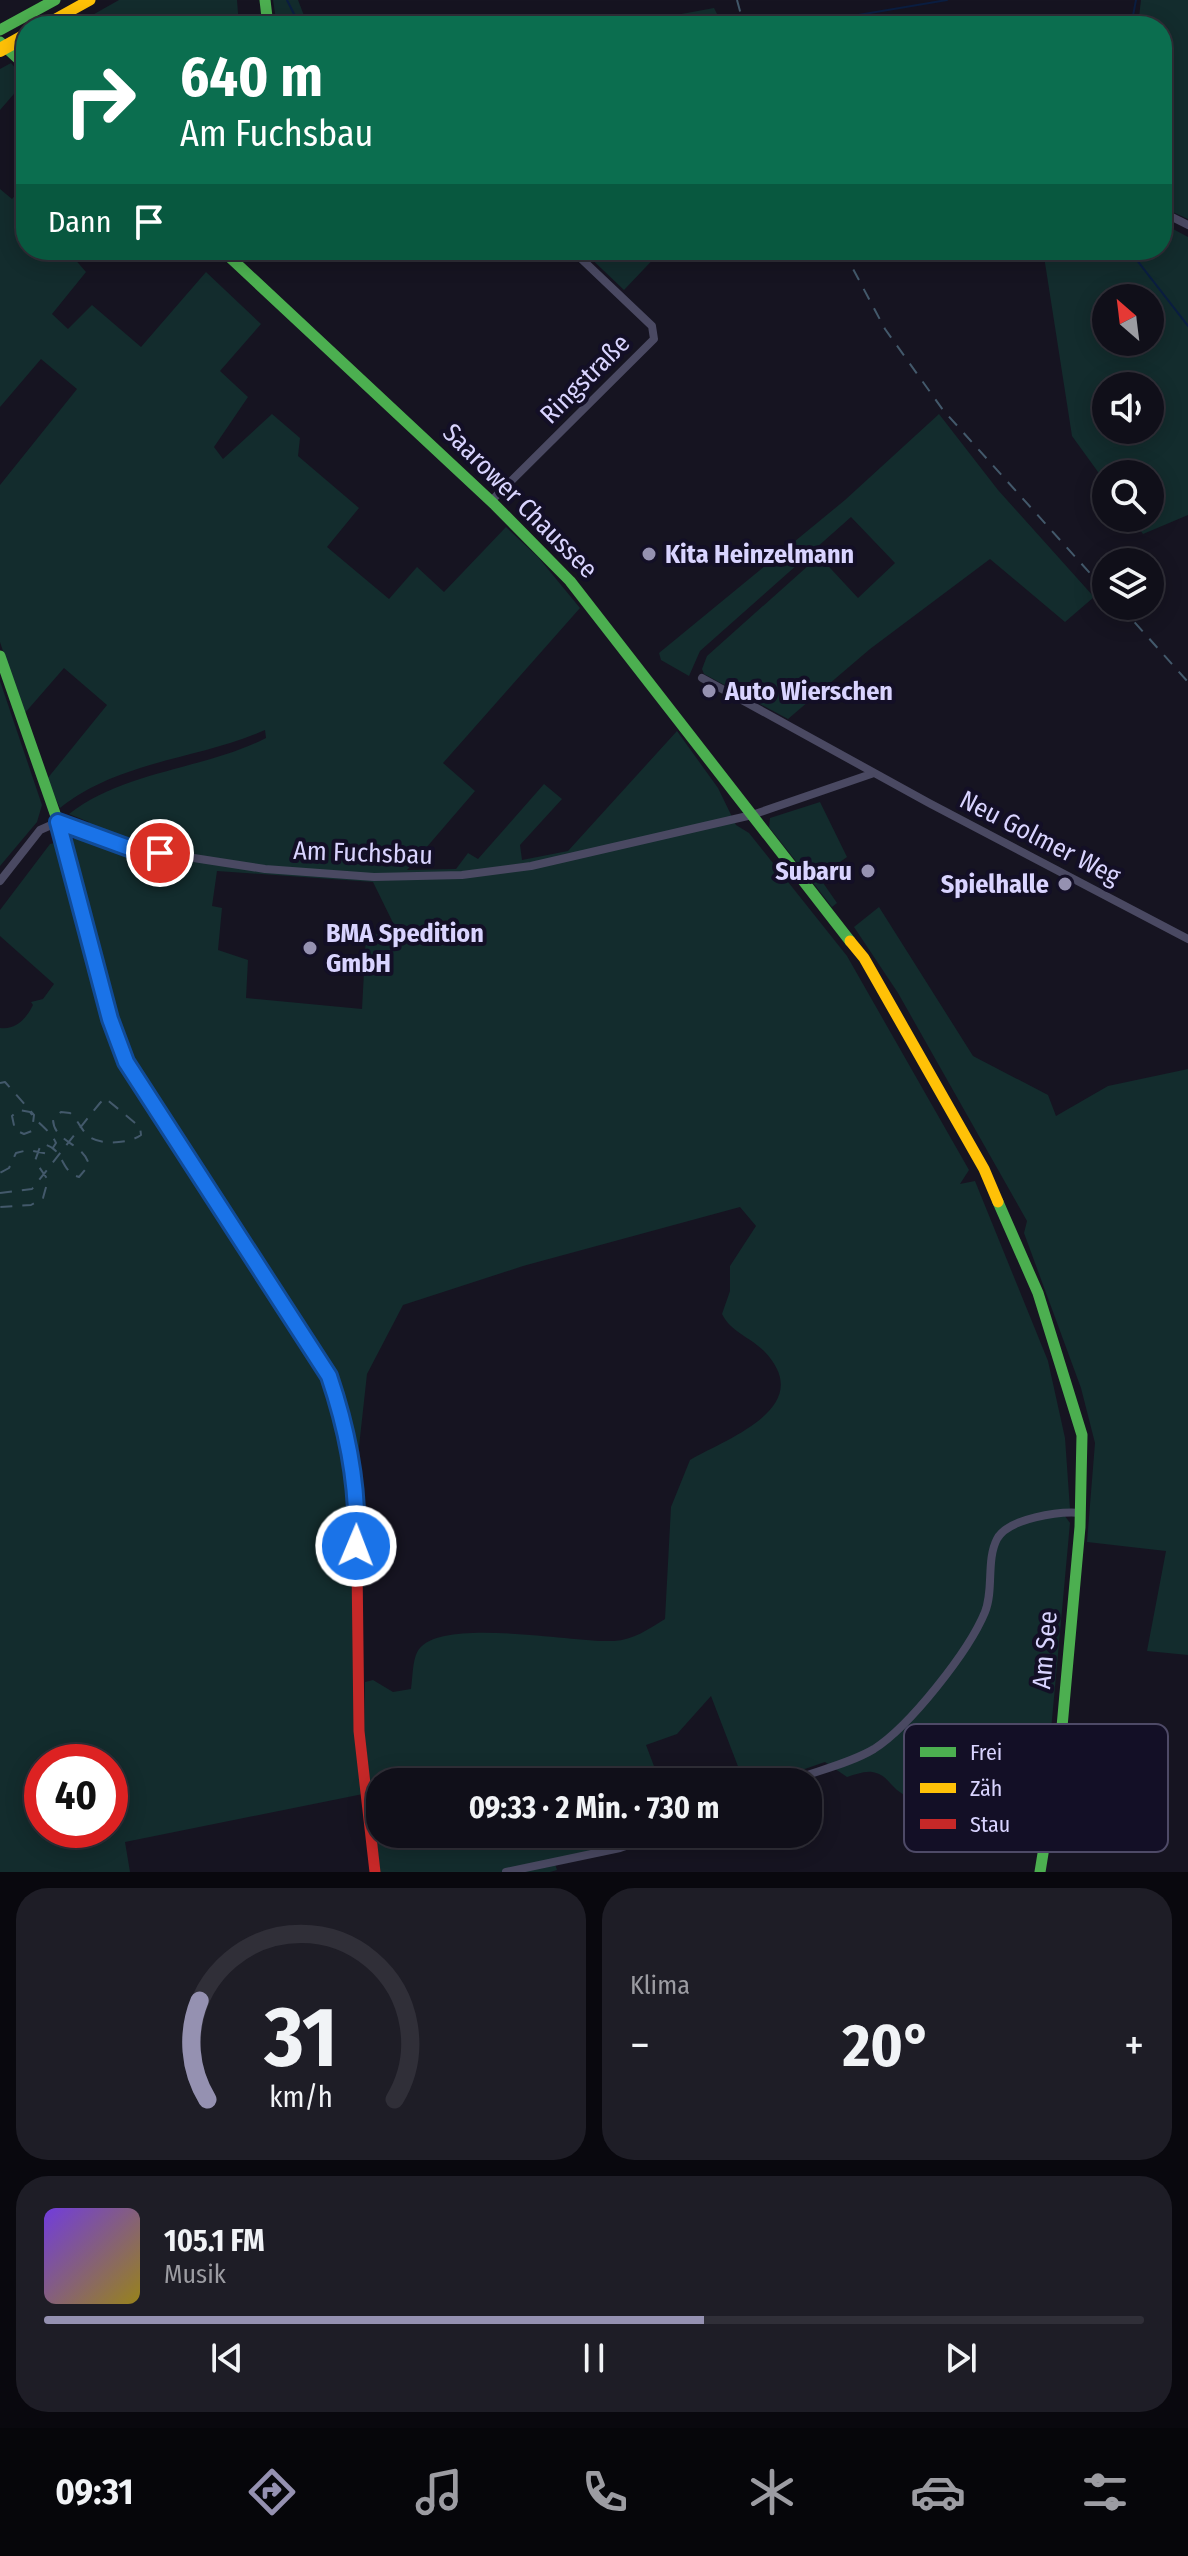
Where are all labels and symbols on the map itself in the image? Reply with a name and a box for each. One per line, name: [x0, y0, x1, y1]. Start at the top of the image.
north arrow: [1092, 284, 1164, 356]
street label: Ringstraße: [534, 328, 636, 430]
street label: Saarower Chaussee: [436, 417, 604, 585]
place label: Kita Heinzelmann: [665, 539, 854, 570]
marker: Kita Heinzelmann: [640, 545, 658, 563]
place label: Auto Wierschen: [724, 676, 893, 707]
marker: Auto Wierschen: [700, 682, 718, 700]
street label: Neu Golmer Weg: [955, 784, 1126, 892]
pin: [126, 819, 194, 887]
street label: Am Fuchsbau: [293, 835, 433, 871]
place label: Subaru: [775, 856, 852, 887]
marker: Subaru: [859, 862, 877, 880]
place label: Spielhalle: [941, 869, 1049, 900]
marker: Spielhalle: [1056, 875, 1074, 893]
place label: BMA Spedition GmbH: [326, 918, 484, 979]
marker: BMA Spedition GmbH: [301, 939, 319, 957]
position arrow: [314, 1504, 398, 1588]
street label: Am See: [1026, 1610, 1064, 1690]
legend: [904, 1724, 1168, 1852]
text: Frei: [970, 1739, 1002, 1766]
speed limit sign: 40: [24, 1744, 128, 1848]
text: Zäh: [970, 1775, 1002, 1802]
text: Stau: [970, 1811, 1010, 1838]

